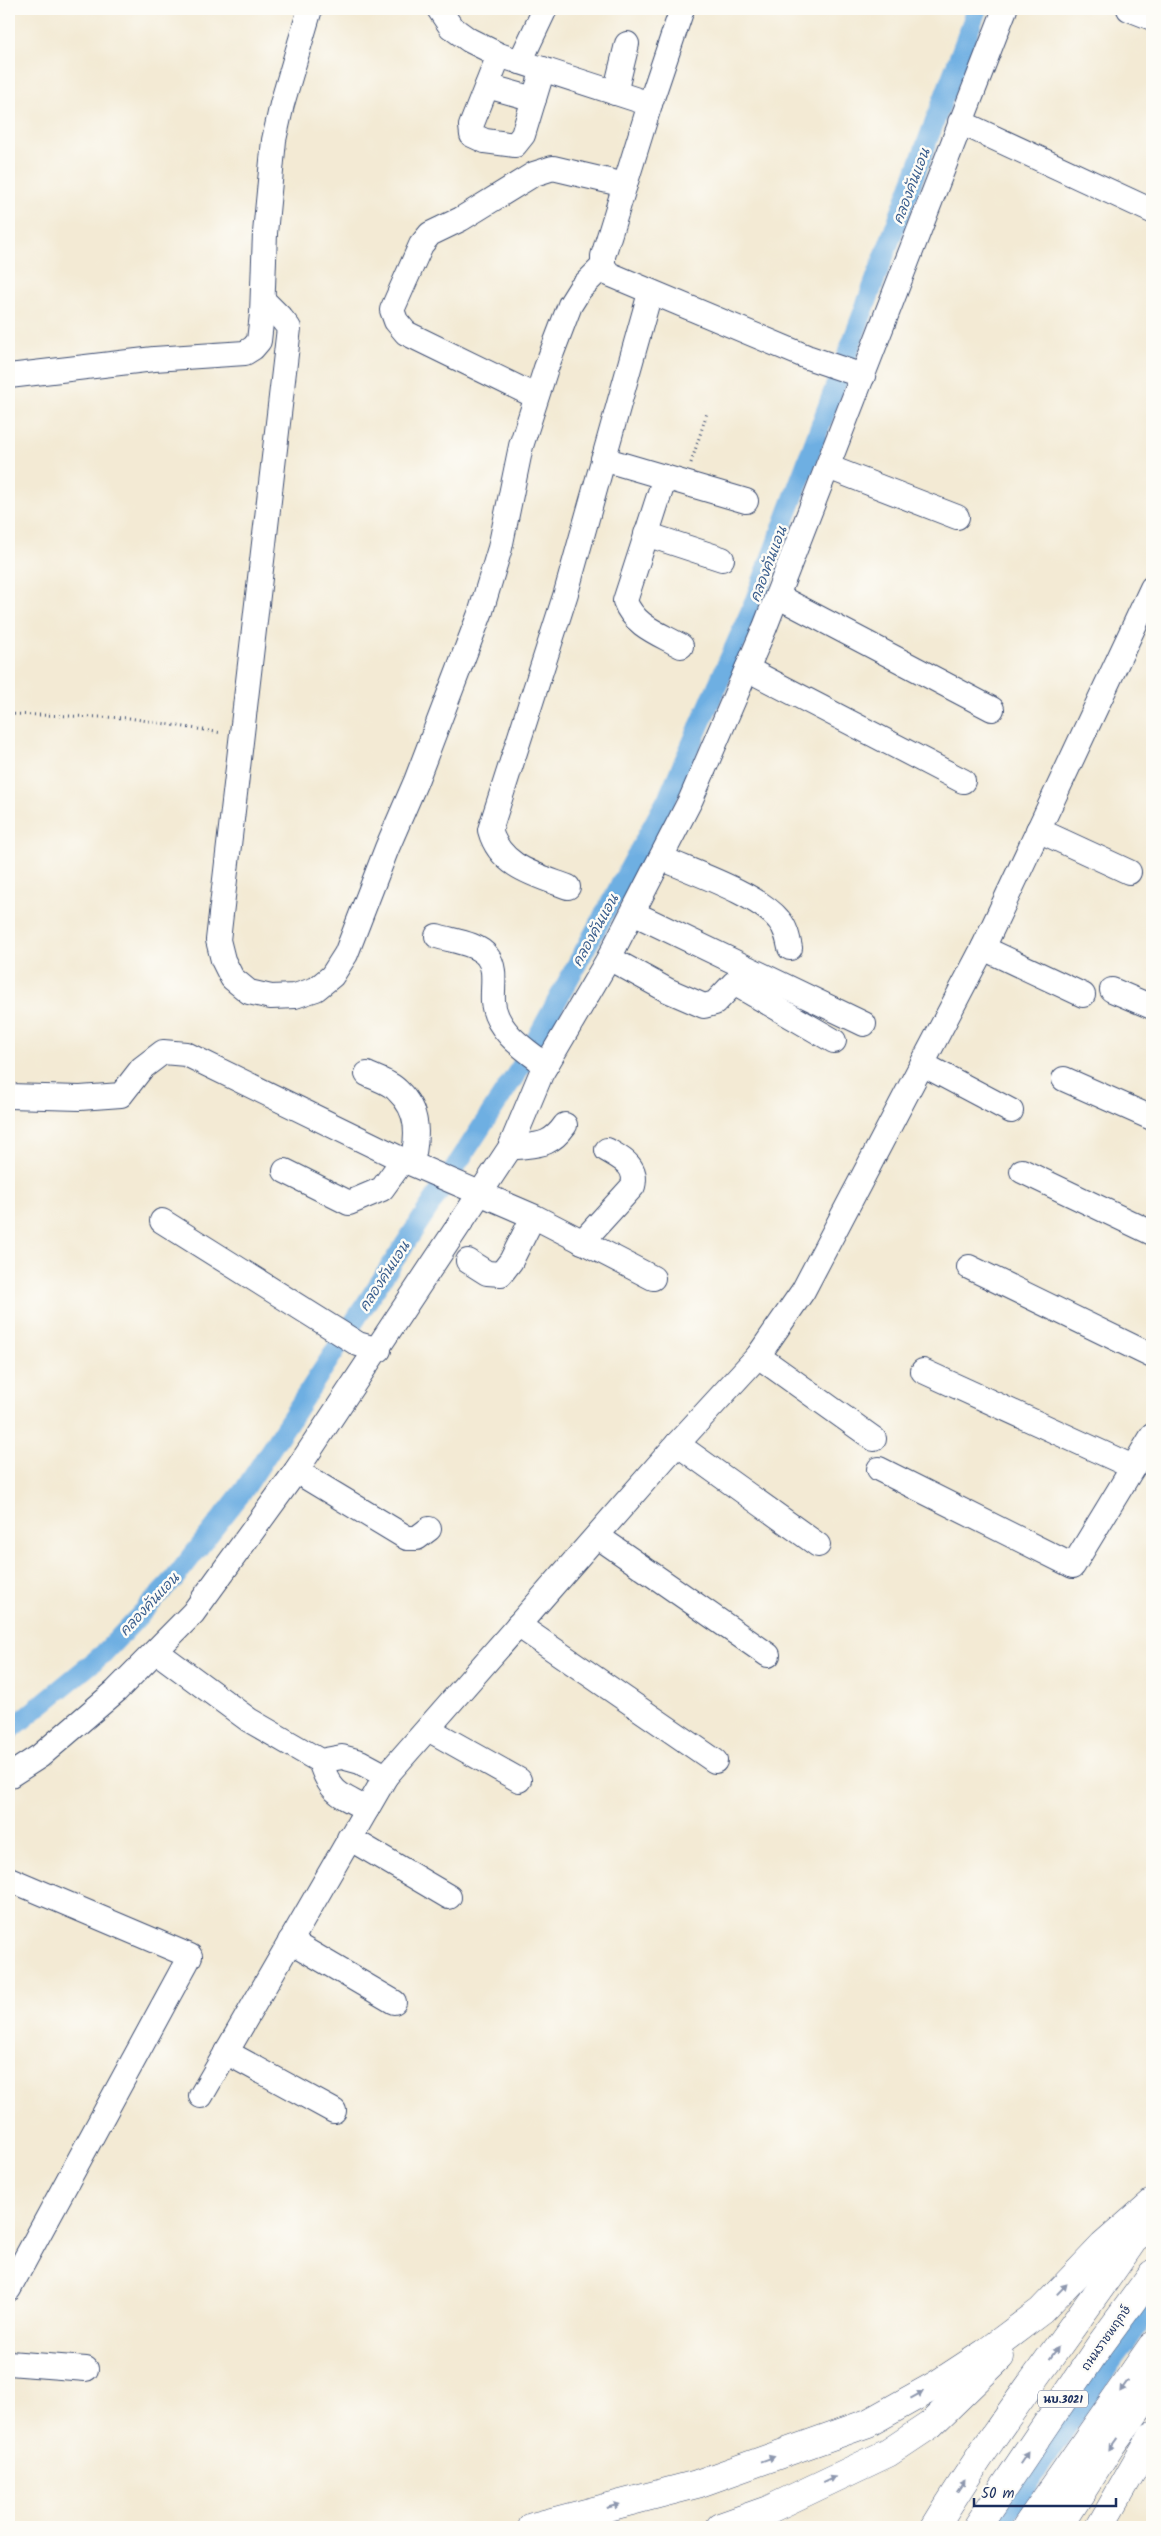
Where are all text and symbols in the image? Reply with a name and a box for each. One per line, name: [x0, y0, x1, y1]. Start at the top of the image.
water label: คลองคันแอน: [887, 144, 937, 227]
water label: คลองคันแอน: [744, 522, 794, 605]
water label: คลองคันแอน: [567, 890, 625, 971]
water label: คลองคันแอน: [354, 1236, 416, 1316]
water label: คลองคันแอน: [115, 1567, 186, 1641]
one-way arrow: [1056, 2283, 1068, 2295]
street label: ถนนราชพฤกษ์: [1077, 2301, 1136, 2375]
one-way arrow: [1049, 2346, 1059, 2360]
one-way arrow: [1119, 2379, 1129, 2392]
road number: นบ.3021: [1038, 2390, 1088, 2408]
one-way arrow: [911, 2391, 924, 2400]
one-way arrow: [1108, 2437, 1118, 2450]
one-way arrow: [1019, 2451, 1029, 2465]
one-way arrow: [761, 2455, 776, 2463]
one-way arrow: [822, 2476, 836, 2484]
scale bar: [974, 2476, 1116, 2508]
one-way arrow: [957, 2480, 966, 2493]
text: 50 m: [981, 2482, 1015, 2506]
one-way arrow: [605, 2502, 620, 2510]

